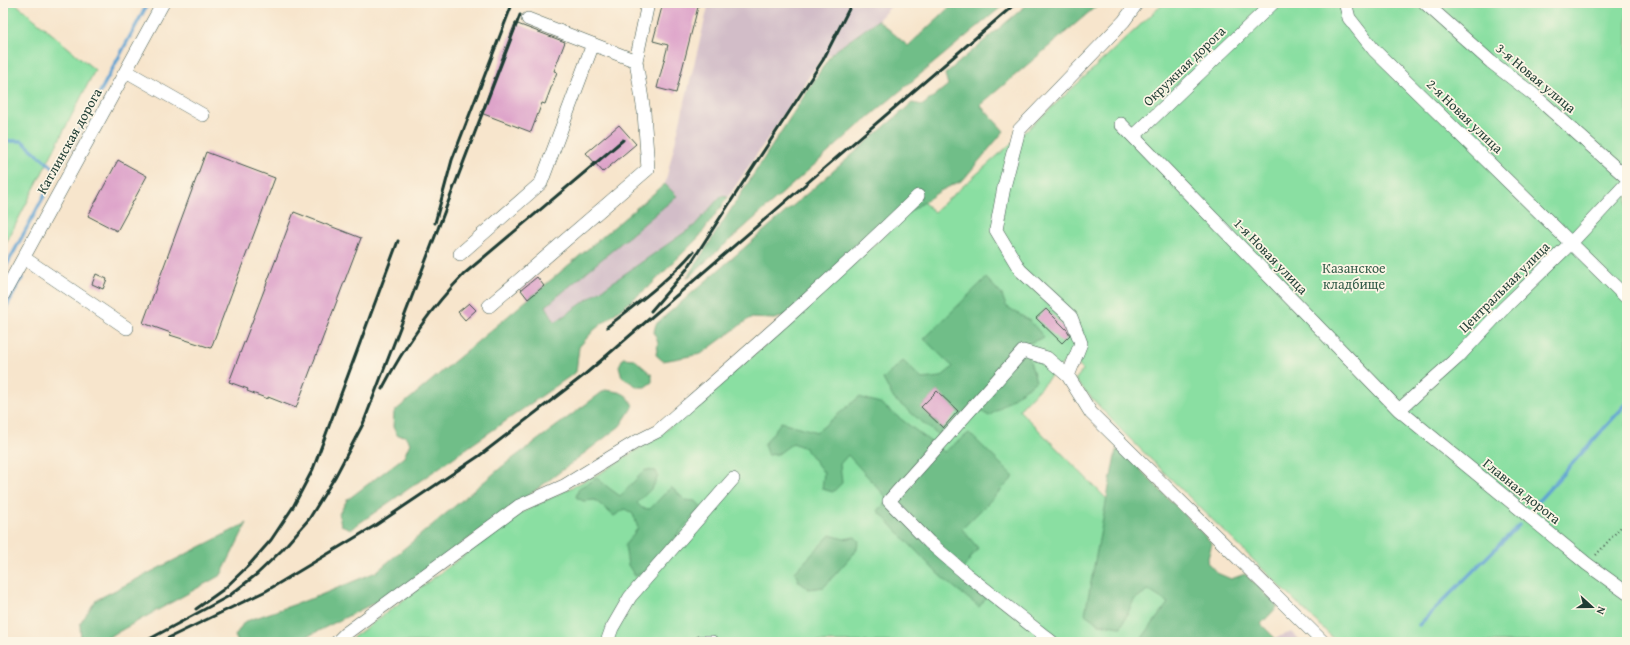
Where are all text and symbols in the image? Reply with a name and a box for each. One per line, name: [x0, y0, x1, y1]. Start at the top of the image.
street label: Окружная дорога: [1138, 21, 1230, 111]
street label: 3-я Новая улица: [1491, 38, 1581, 118]
street label: 2-я Новая улица: [1422, 74, 1508, 158]
street label: Катлинская дорога: [32, 84, 107, 198]
street label: 1-я Новая улица: [1229, 213, 1313, 299]
street label: Центральная улица: [1454, 237, 1554, 337]
park label: Казанское кладбище: [1322, 258, 1386, 294]
street label: Главная дорога: [1479, 453, 1565, 529]
north arrow: [1572, 587, 1612, 627]
text: N: [1592, 604, 1610, 617]

